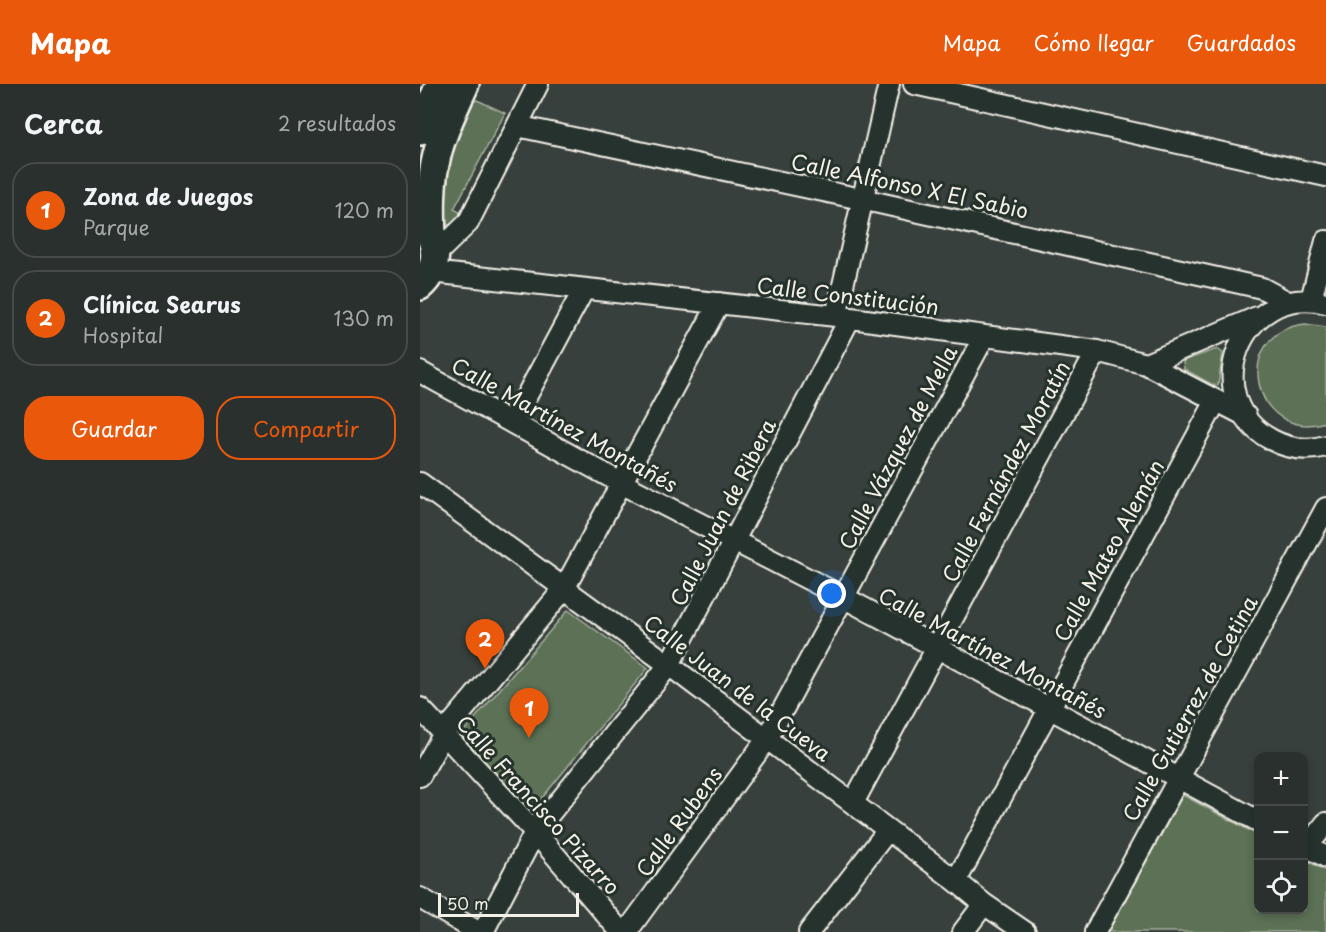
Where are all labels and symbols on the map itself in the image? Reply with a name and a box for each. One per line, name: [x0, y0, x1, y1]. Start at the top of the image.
street label: Calle Alfonso X El Sabio: [788, 144, 1032, 226]
street label: Calle Constitución: [755, 268, 941, 322]
street label: Calle Vázquez de Mella: [830, 339, 964, 555]
street label: Calle Martínez Montañés: [446, 348, 684, 500]
street label: Calle Fernández Moratín: [933, 355, 1077, 587]
street label: Calle Juan de Ribera: [661, 413, 783, 611]
street label: Calle Mateo Alemán: [1045, 453, 1171, 647]
street label: Calle Martínez Montañés: [873, 578, 1113, 726]
your location: [817, 579, 846, 608]
street label: Calle Gutierrez de Cetina: [1113, 589, 1265, 827]
street label: Calle Juan de la Cueva: [637, 606, 839, 768]
pin: 2: [466, 620, 504, 669]
pin: 1: [510, 688, 548, 738]
street label: Calle Francisco Pizarro: [449, 707, 629, 901]
street label: Calle Rubens: [627, 759, 729, 883]
scale bar: [438, 890, 579, 918]

